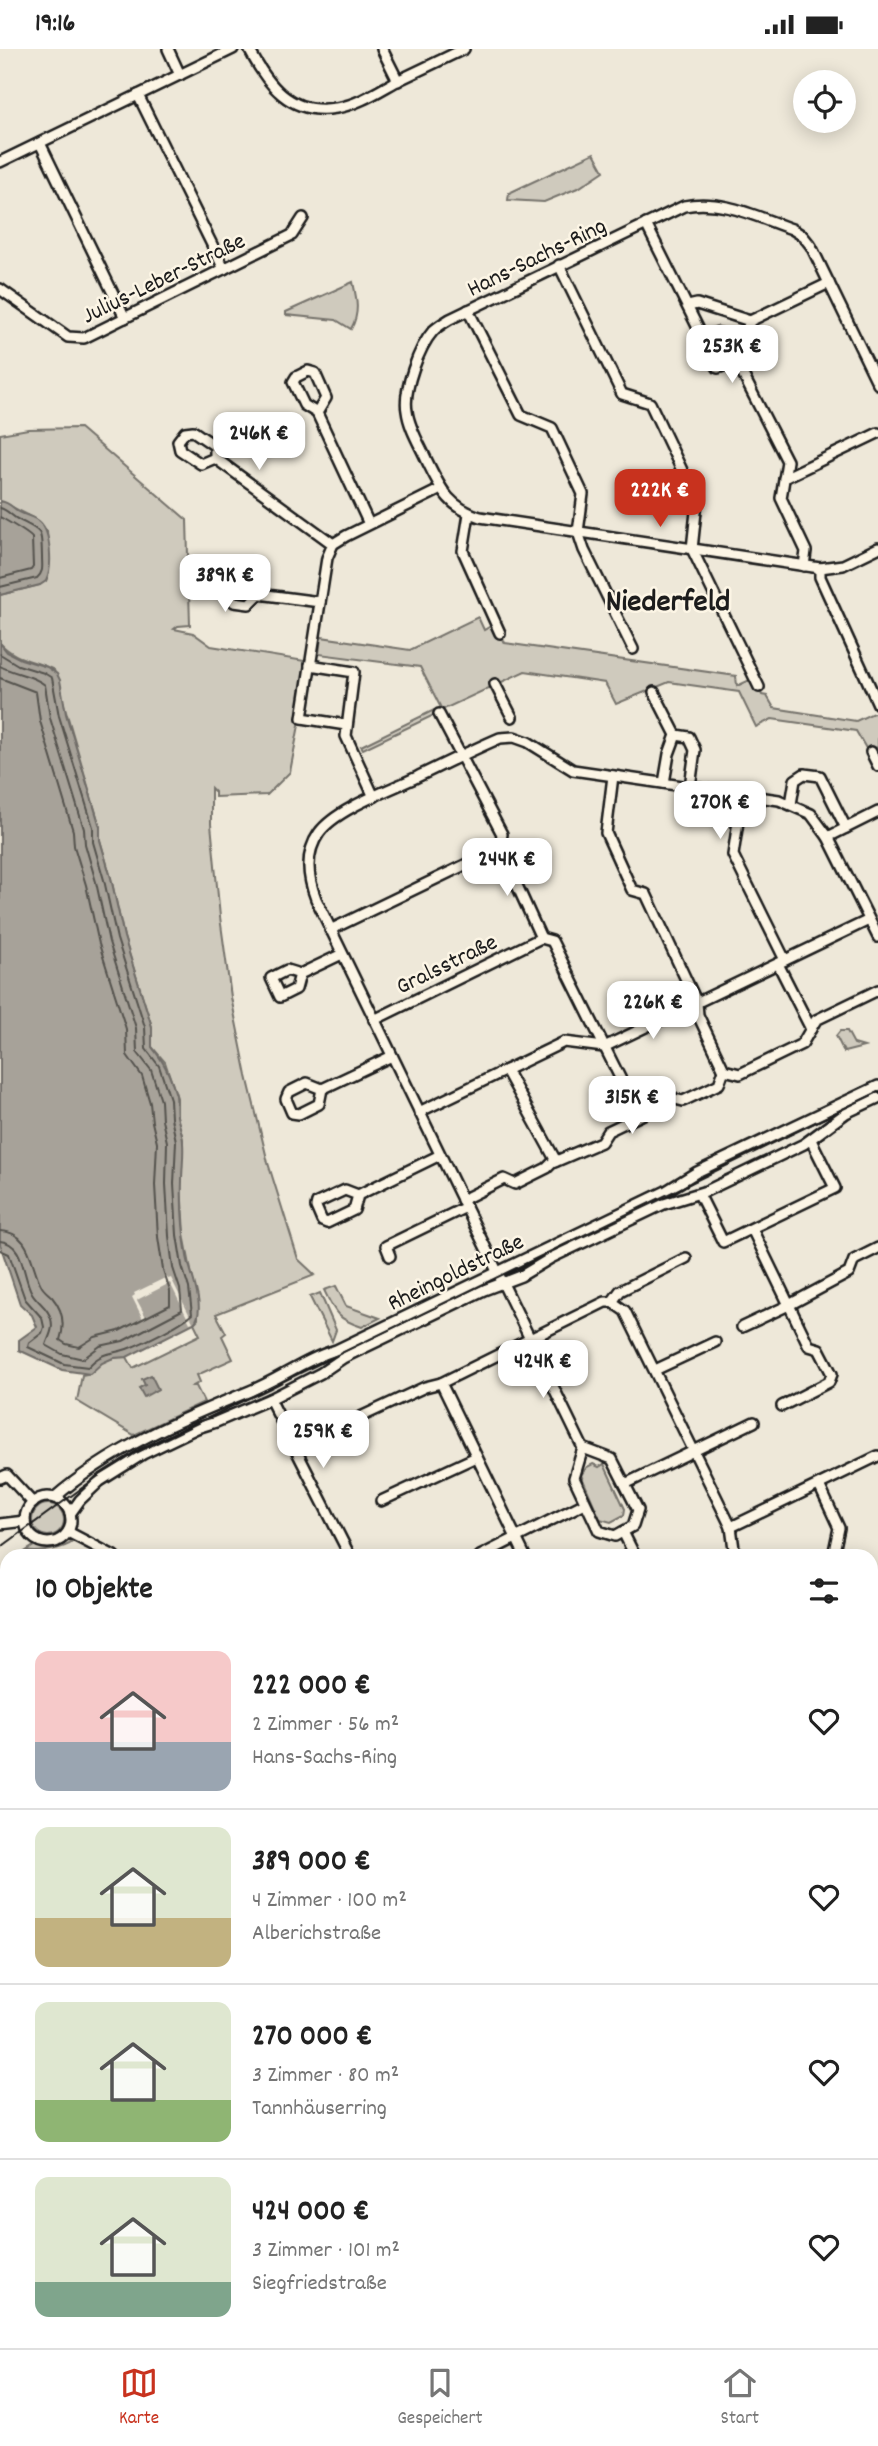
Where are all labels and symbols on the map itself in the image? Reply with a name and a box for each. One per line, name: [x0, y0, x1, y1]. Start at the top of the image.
street label: Hans-Sachs-Ring: [462, 210, 613, 307]
street label: Julius-Leber-Straße: [77, 225, 252, 334]
pin: 253K €: [675, 325, 789, 385]
pin: 246K €: [202, 413, 316, 472]
pin: 222K €: [603, 469, 717, 529]
pin: 389K €: [168, 554, 282, 614]
district label: Niederfeld: [606, 581, 730, 627]
pin: 270K €: [663, 781, 777, 841]
pin: 244K €: [450, 839, 564, 898]
street label: Gralsstraße: [391, 926, 504, 1005]
pin: 226K €: [596, 981, 710, 1041]
pin: 315K €: [575, 1077, 689, 1136]
street label: Rheingoldstraße: [382, 1226, 530, 1321]
pin: 424K €: [486, 1341, 600, 1400]
pin: 259K €: [266, 1411, 380, 1470]

